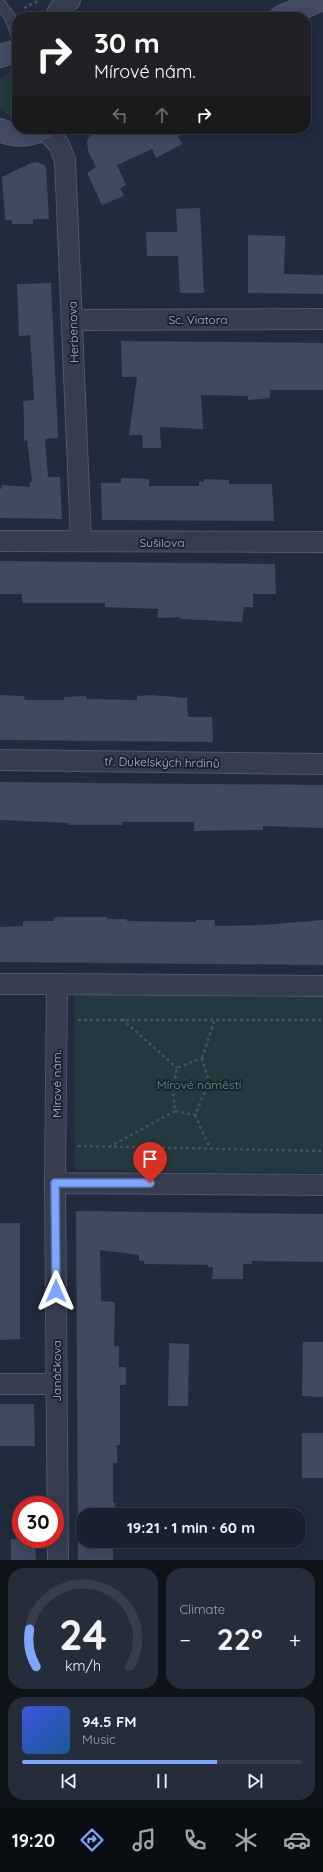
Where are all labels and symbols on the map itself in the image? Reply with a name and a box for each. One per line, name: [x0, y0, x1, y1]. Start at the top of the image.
street label: Herbenova: [64, 301, 82, 363]
street label: Sc. Viatora: [168, 312, 228, 327]
street label: Sušilova: [139, 535, 185, 550]
street label: tř. Dukelských hrdinů: [104, 753, 220, 771]
street label: Mírové nám.: [49, 1050, 64, 1118]
park label: Mírové náměstí: [157, 1077, 242, 1092]
pin: [133, 1142, 167, 1183]
position arrow: [35, 1270, 77, 1312]
street label: Janáčkova: [49, 1340, 64, 1402]
speed limit sign: 30: [12, 1496, 64, 1548]

